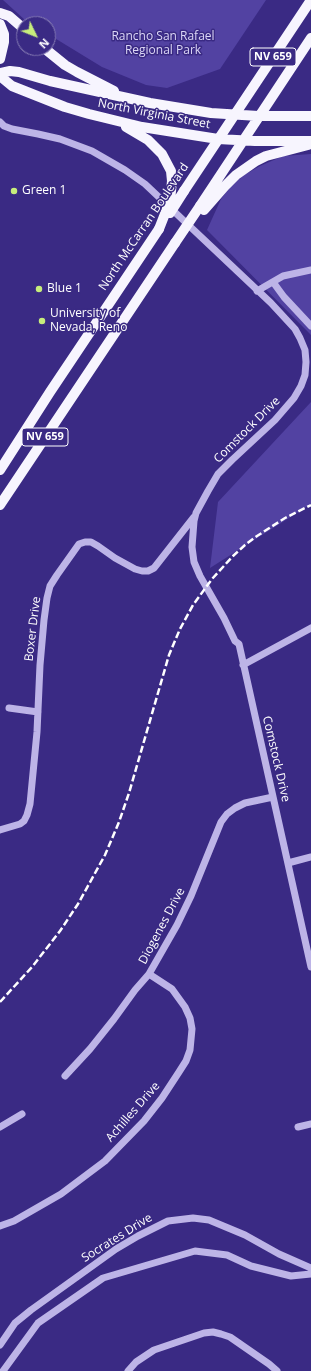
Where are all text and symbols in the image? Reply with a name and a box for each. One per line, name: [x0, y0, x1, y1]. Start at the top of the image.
north arrow: [16, 16, 56, 56]
park label: Rancho San Rafael Regional Park: [111, 30, 215, 58]
text: N: [36, 35, 53, 52]
road number: NV 659: [250, 48, 296, 66]
street label: North Virginia Street: [97, 96, 211, 132]
street label: North McCarran Boulevard: [96, 161, 192, 293]
place label: Green 1: [22, 184, 66, 198]
marker: Green 1: [9, 186, 19, 196]
place label: Blue 1: [47, 282, 82, 296]
marker: Blue 1: [34, 284, 44, 294]
place label: University of Nevada, Reno: [50, 307, 127, 335]
marker: University of Nevada, Reno: [37, 316, 47, 326]
street label: Comstock Drive: [211, 394, 283, 466]
road number: NV 659: [22, 428, 68, 446]
street label: Boxer Drive: [22, 596, 44, 662]
street label: Comstock Drive: [259, 715, 293, 803]
street label: Diogenes Drive: [136, 885, 188, 967]
street label: Achilles Drive: [103, 1079, 163, 1145]
street label: Socrates Drive: [79, 1211, 155, 1265]

